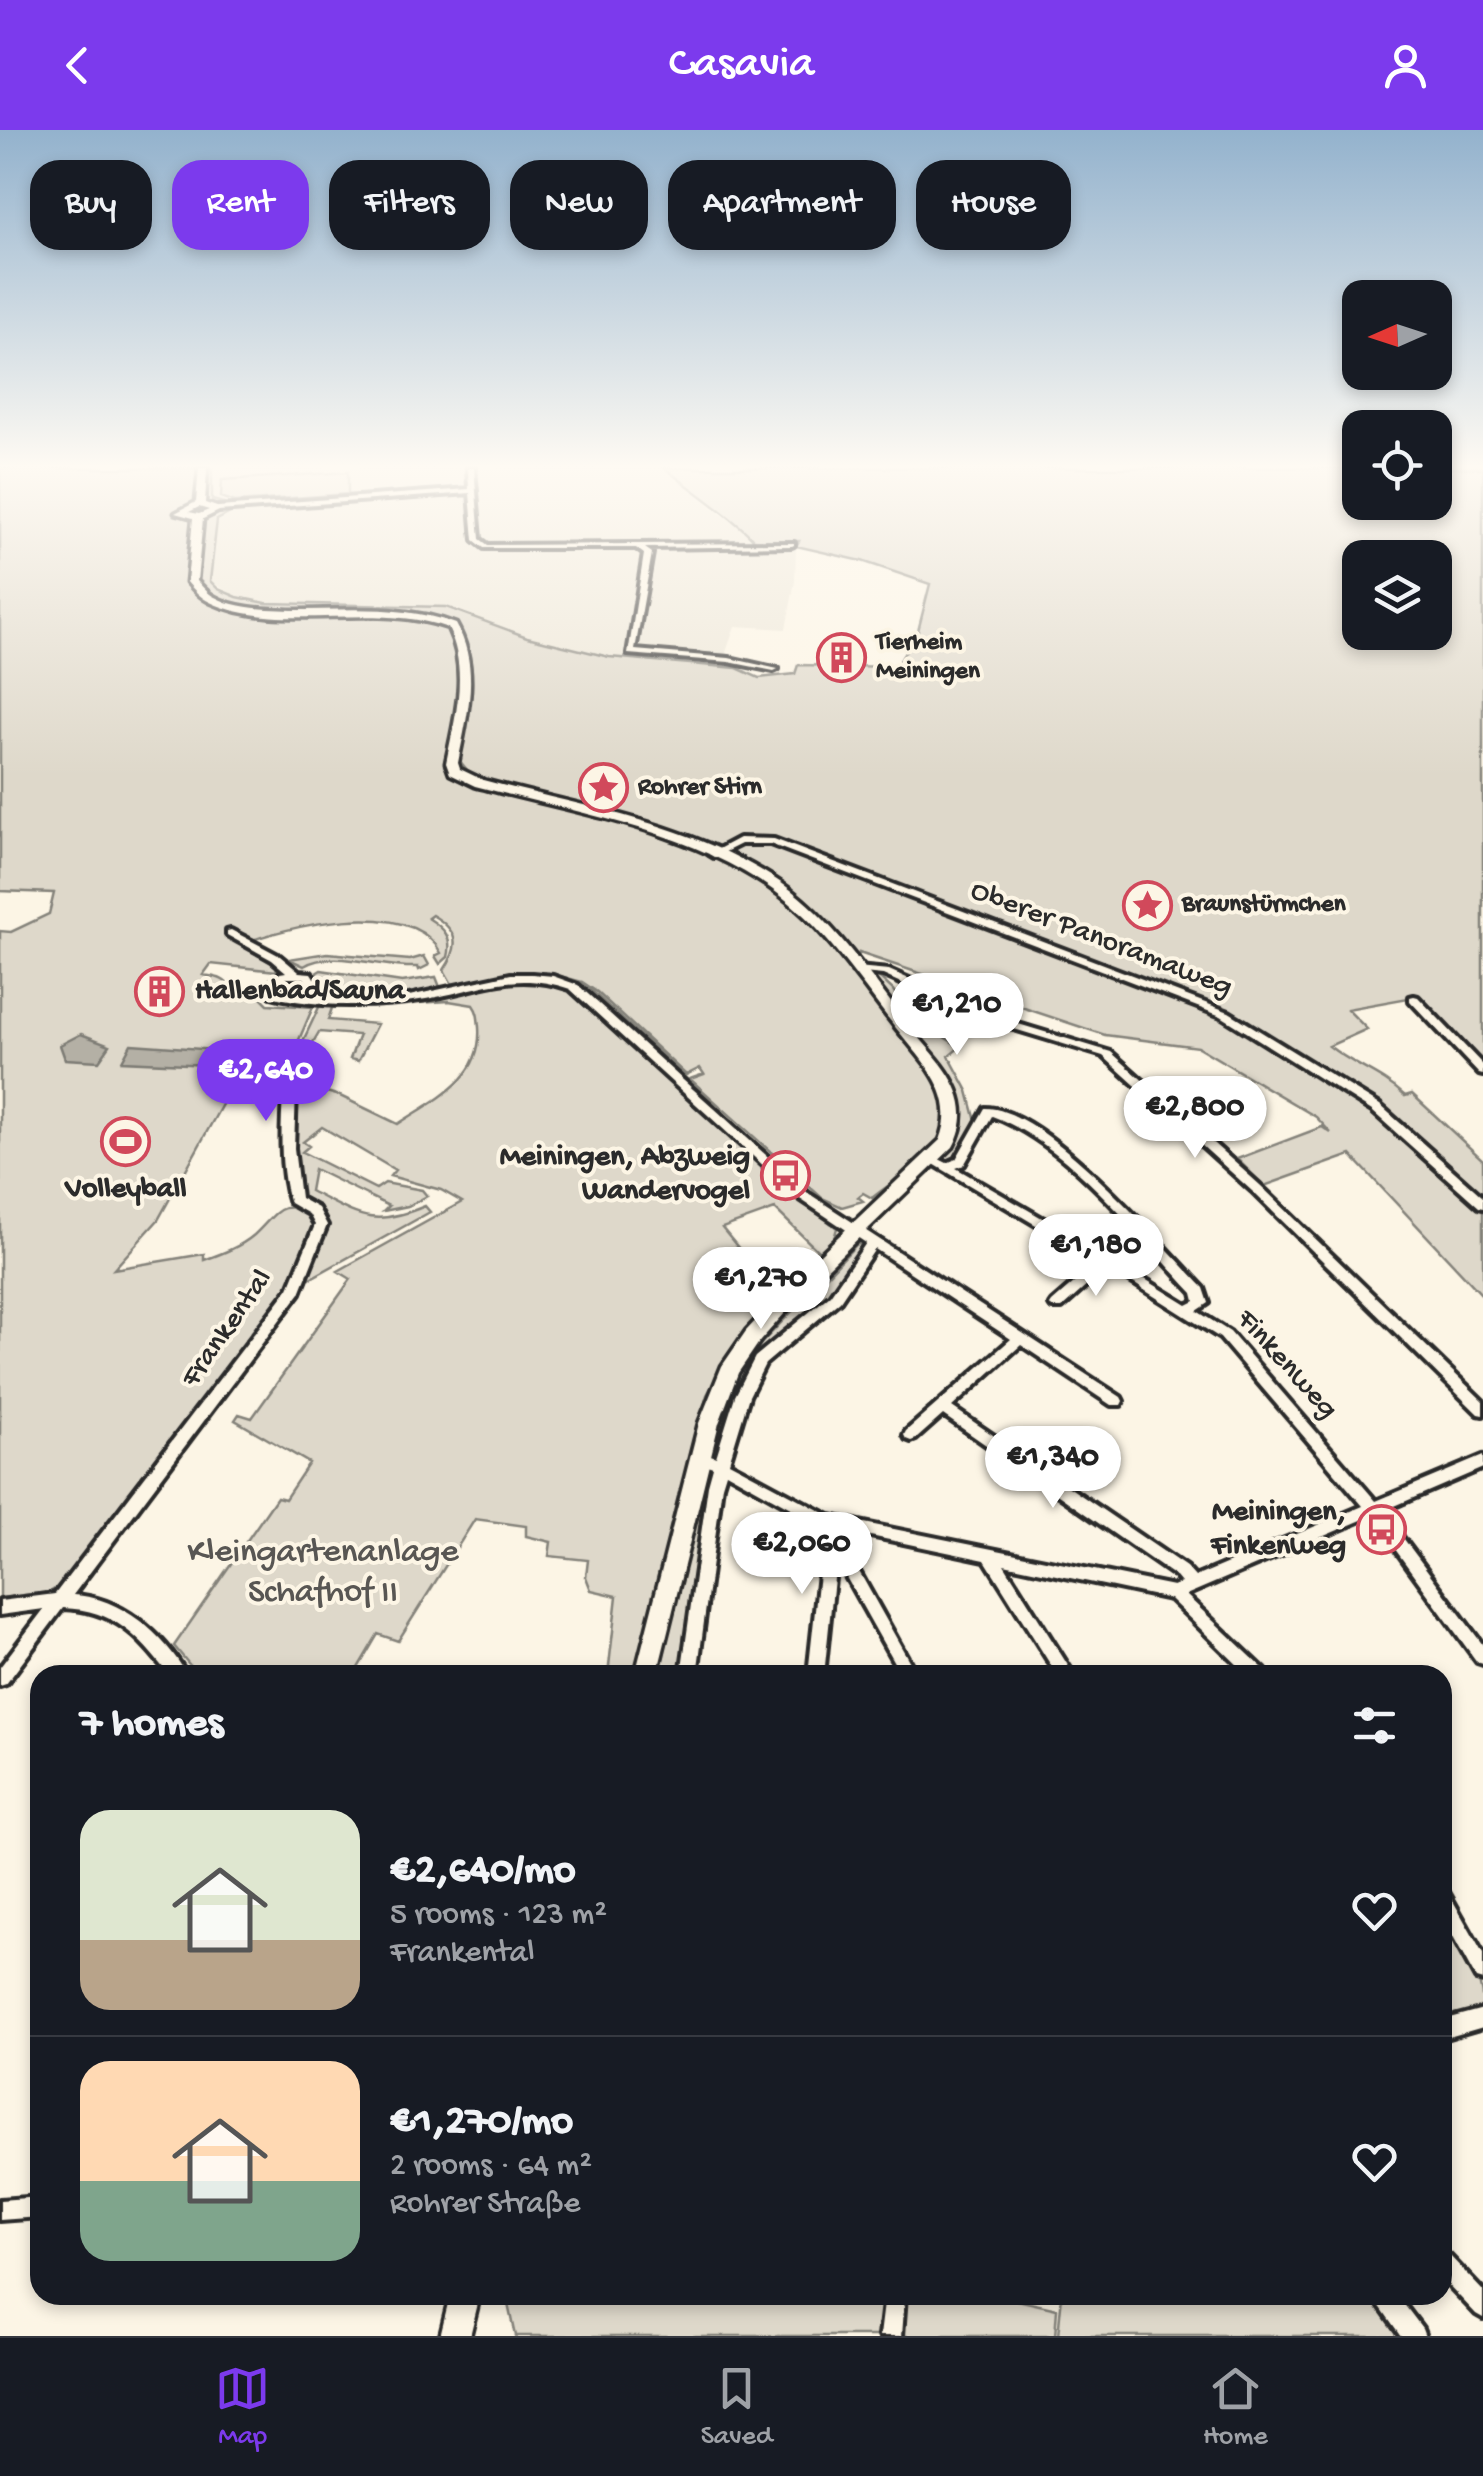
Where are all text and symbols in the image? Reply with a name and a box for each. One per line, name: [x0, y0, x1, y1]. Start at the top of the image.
icon: back: [50, 38, 105, 93]
icon: person: [1378, 38, 1433, 93]
text: Casavia: [669, 39, 814, 92]
chip: Buy: [30, 160, 152, 250]
chip: Rent: [172, 160, 309, 250]
chip: Filters: [329, 160, 490, 250]
chip: New: [510, 160, 648, 250]
chip: Apartment: [668, 160, 896, 250]
chip: House: [916, 160, 1071, 250]
north arrow: [1342, 280, 1452, 390]
map controls: [1342, 280, 1452, 650]
button: locate: [1342, 410, 1452, 520]
button: layers: [1342, 540, 1452, 650]
place label: Tierheim Meiningen: [874, 629, 981, 687]
building icon: Tierheim Meiningen: [815, 631, 867, 683]
place icon: Rohrer Stirn: [577, 762, 629, 814]
place label: Rohrer Stirn: [637, 774, 763, 803]
street label: Oberer Panoramaweg: [965, 874, 1237, 1006]
place icon: Braunstürmchen: [1121, 879, 1173, 931]
place label: Braunstürmchen: [1181, 891, 1347, 920]
building icon: Hallenbad/Sauna: [134, 966, 186, 1018]
pin: €1,210: [876, 973, 1038, 1058]
place label: Hallenbad/Sauna: [195, 975, 406, 1010]
text: €1,210: [913, 986, 1001, 1024]
pin: €2,640: [185, 1039, 347, 1124]
text: €2,640: [219, 1052, 313, 1090]
pin: €2,800: [1114, 1076, 1276, 1161]
text: €2,800: [1146, 1089, 1244, 1127]
sports icon: Volleyball: [100, 1115, 152, 1167]
place label: Meiningen, Abzweig Wandervogel: [500, 1141, 750, 1210]
bus stop icon: Meiningen, Abzweig Wandervogel: [759, 1149, 811, 1201]
place label: Volleyball: [63, 1173, 187, 1208]
pin: €1,180: [1015, 1214, 1177, 1299]
text: €1,180: [1051, 1227, 1141, 1265]
pin: €1,270: [680, 1247, 842, 1332]
text: €1,270: [715, 1260, 807, 1298]
street label: Frankental: [174, 1263, 281, 1395]
street label: Finkenweg: [1227, 1302, 1344, 1427]
pin: €1,340: [972, 1426, 1134, 1511]
text: €1,340: [1007, 1439, 1099, 1477]
place label: Meiningen, Finkenweg: [1210, 1496, 1346, 1565]
bus stop icon: Meiningen, Finkenweg: [1355, 1504, 1407, 1556]
pin: €2,060: [721, 1512, 883, 1597]
text: €2,060: [753, 1525, 851, 1563]
park label: Kleingartenanlage Schafhof II: [187, 1533, 460, 1614]
icon: filters: [1347, 1698, 1402, 1753]
text: 7 homes: [80, 1701, 223, 1750]
text: €2,640/mo: [390, 1848, 576, 1897]
icon: home: [160, 1850, 280, 1970]
icon: heart: [1347, 1883, 1402, 1938]
text: 5 rooms · 123 m²: [390, 1897, 607, 1935]
text: Frankental: [390, 1935, 535, 1973]
text: €1,270/mo: [390, 2099, 573, 2148]
icon: home: [160, 2101, 280, 2221]
icon: heart: [1347, 2134, 1402, 2189]
text: 2 rooms · 64 m²: [390, 2148, 592, 2186]
text: Rohrer Straße: [390, 2186, 580, 2224]
tab: Map: [215, 2361, 270, 2454]
tab: Saved: [701, 2361, 772, 2454]
tab: Home: [1203, 2361, 1268, 2454]

